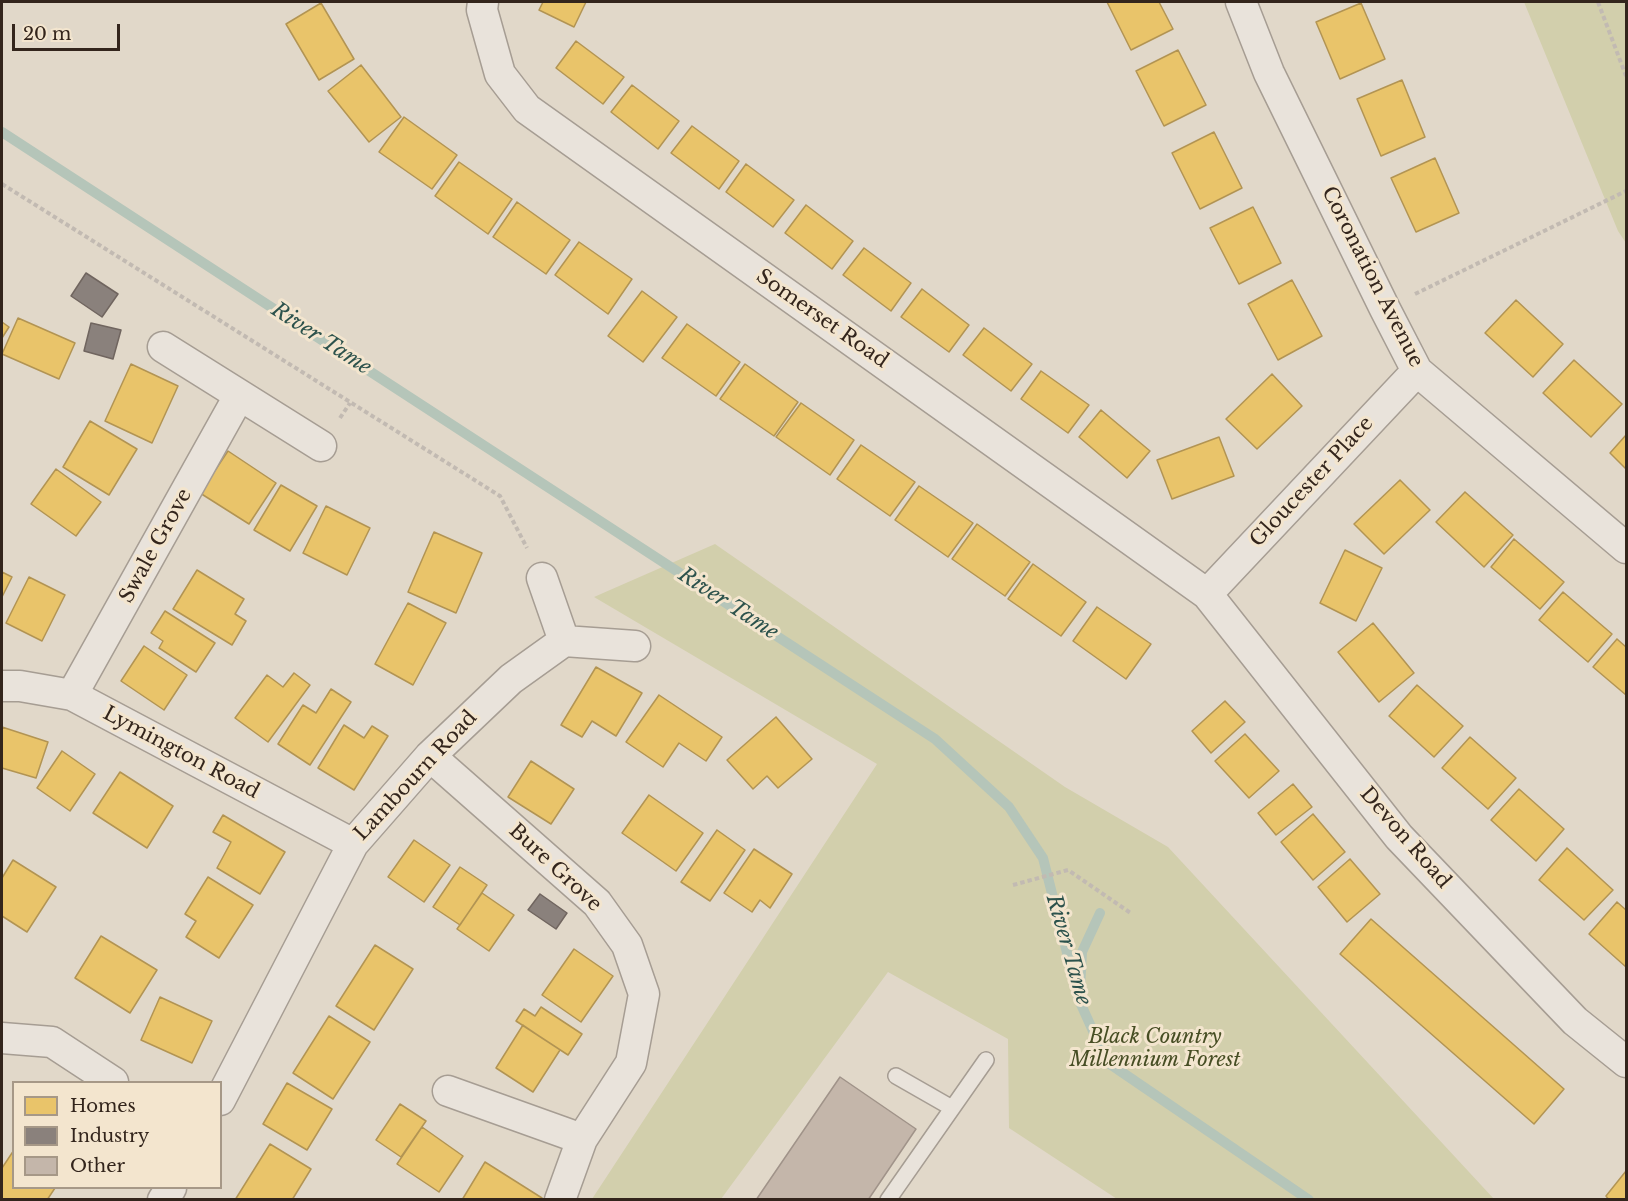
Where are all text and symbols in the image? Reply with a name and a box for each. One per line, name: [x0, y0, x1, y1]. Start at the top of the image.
scale bar: [15, 12, 123, 50]
text: 20 m: [23, 23, 71, 45]
street label: Coronation Avenue: [1316, 183, 1428, 371]
street label: Somerset Road: [751, 265, 893, 373]
water label: River Tame: [266, 297, 376, 381]
street label: Gloucester Place: [1245, 412, 1379, 552]
street label: Swale Grove: [115, 485, 197, 607]
water label: River Tame: [673, 562, 783, 646]
street label: Lymington Road: [99, 702, 263, 804]
street label: Lambourn Road: [350, 706, 482, 846]
street label: Devon Road: [1354, 782, 1456, 894]
street label: Bure Grove: [504, 819, 606, 917]
water label: River Tame: [1040, 892, 1096, 1008]
park label: Black Country Millennium Forest: [1069, 1025, 1241, 1072]
legend: [12, 1081, 222, 1189]
text: Homes: [70, 1095, 136, 1117]
text: Industry: [70, 1125, 149, 1147]
text: Other: [70, 1155, 125, 1177]

